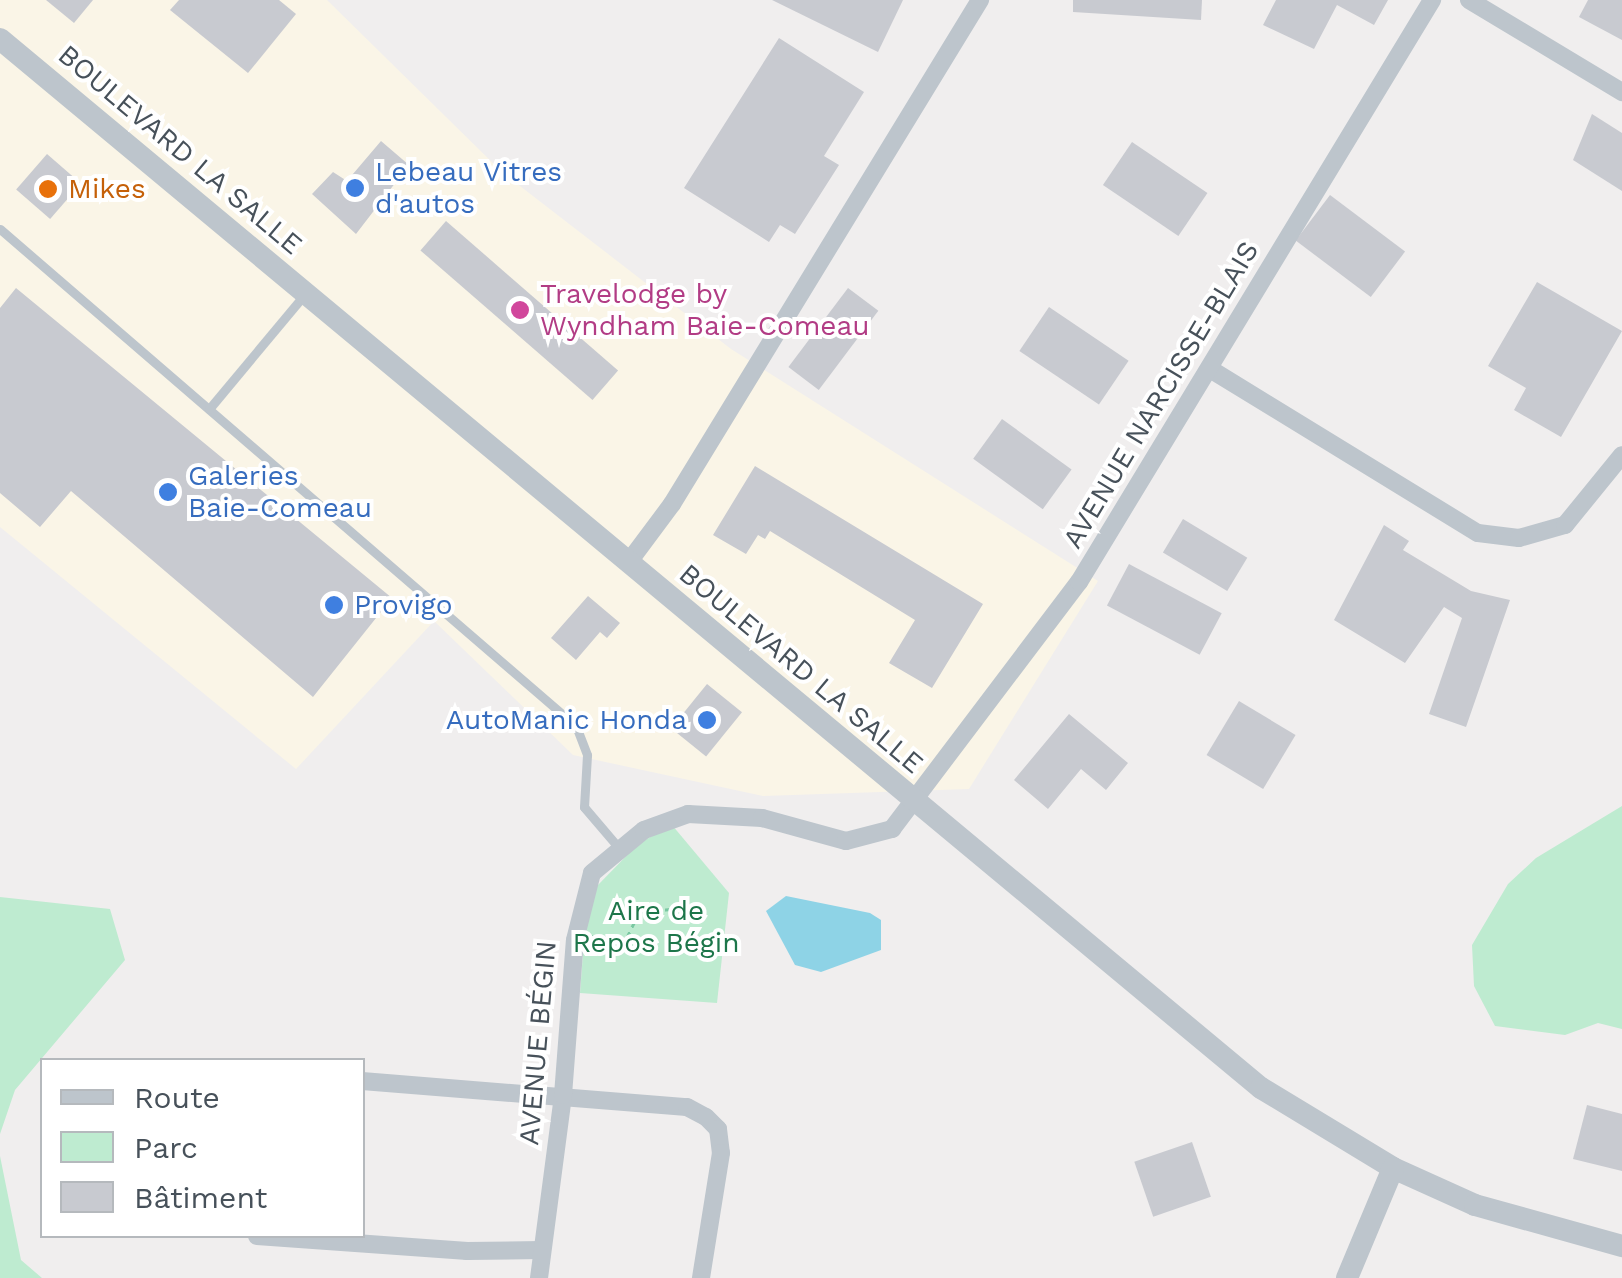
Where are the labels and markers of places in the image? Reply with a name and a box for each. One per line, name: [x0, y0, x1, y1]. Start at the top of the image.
place label: Lebeau Vitres d'autos: [375, 155, 563, 221]
place label: Mikes: [68, 172, 146, 206]
marker: Lebeau Vitres d'autos: [344, 177, 366, 199]
marker: Mikes: [37, 178, 59, 200]
place label: Travelodge by Wyndham Baie-Comeau: [540, 277, 870, 343]
marker: Travelodge by Wyndham Baie-Comeau: [509, 299, 531, 321]
place label: Galeries Baie-Comeau: [188, 459, 372, 525]
marker: Galeries Baie-Comeau: [157, 481, 179, 503]
place label: Provigo: [354, 588, 453, 622]
marker: Provigo: [323, 594, 345, 616]
place label: AutoManic Honda: [446, 703, 687, 737]
marker: AutoManic Honda: [696, 709, 718, 731]

